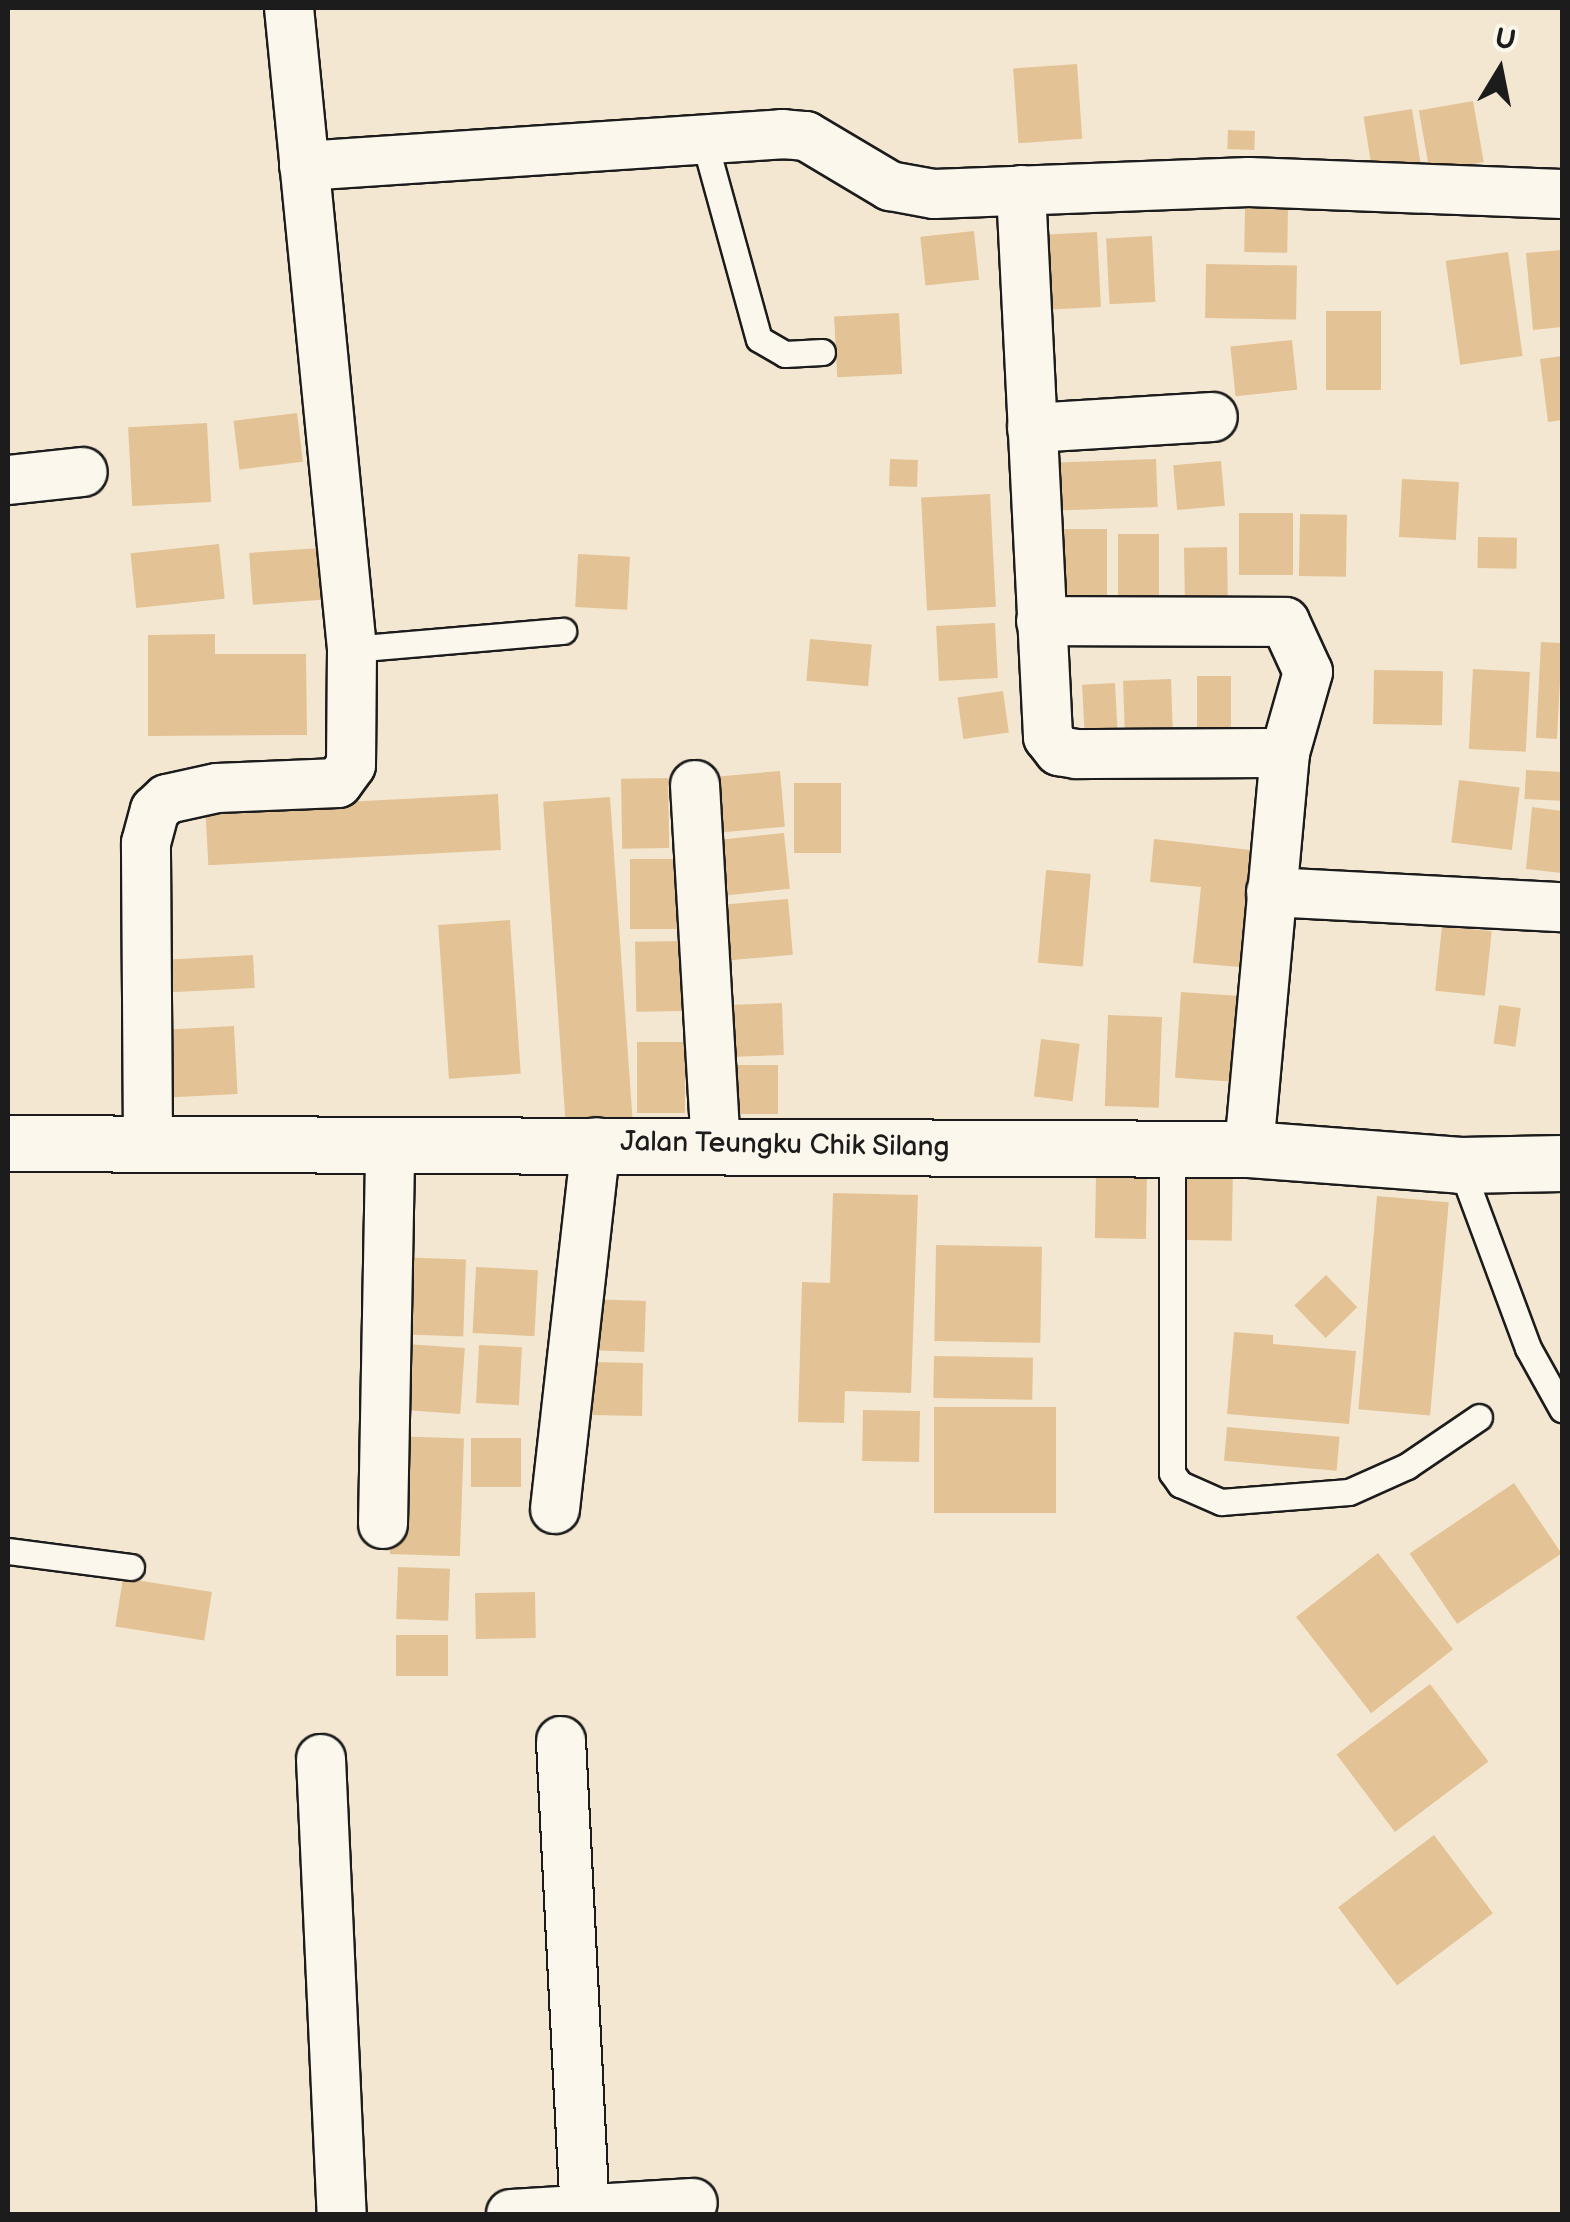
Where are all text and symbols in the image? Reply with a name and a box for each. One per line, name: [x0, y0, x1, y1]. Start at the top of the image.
north arrow: [1450, 20, 1550, 120]
text: U: [1493, 22, 1518, 58]
street label: Jalan Teungku Chik Silang: [620, 1125, 950, 1165]

